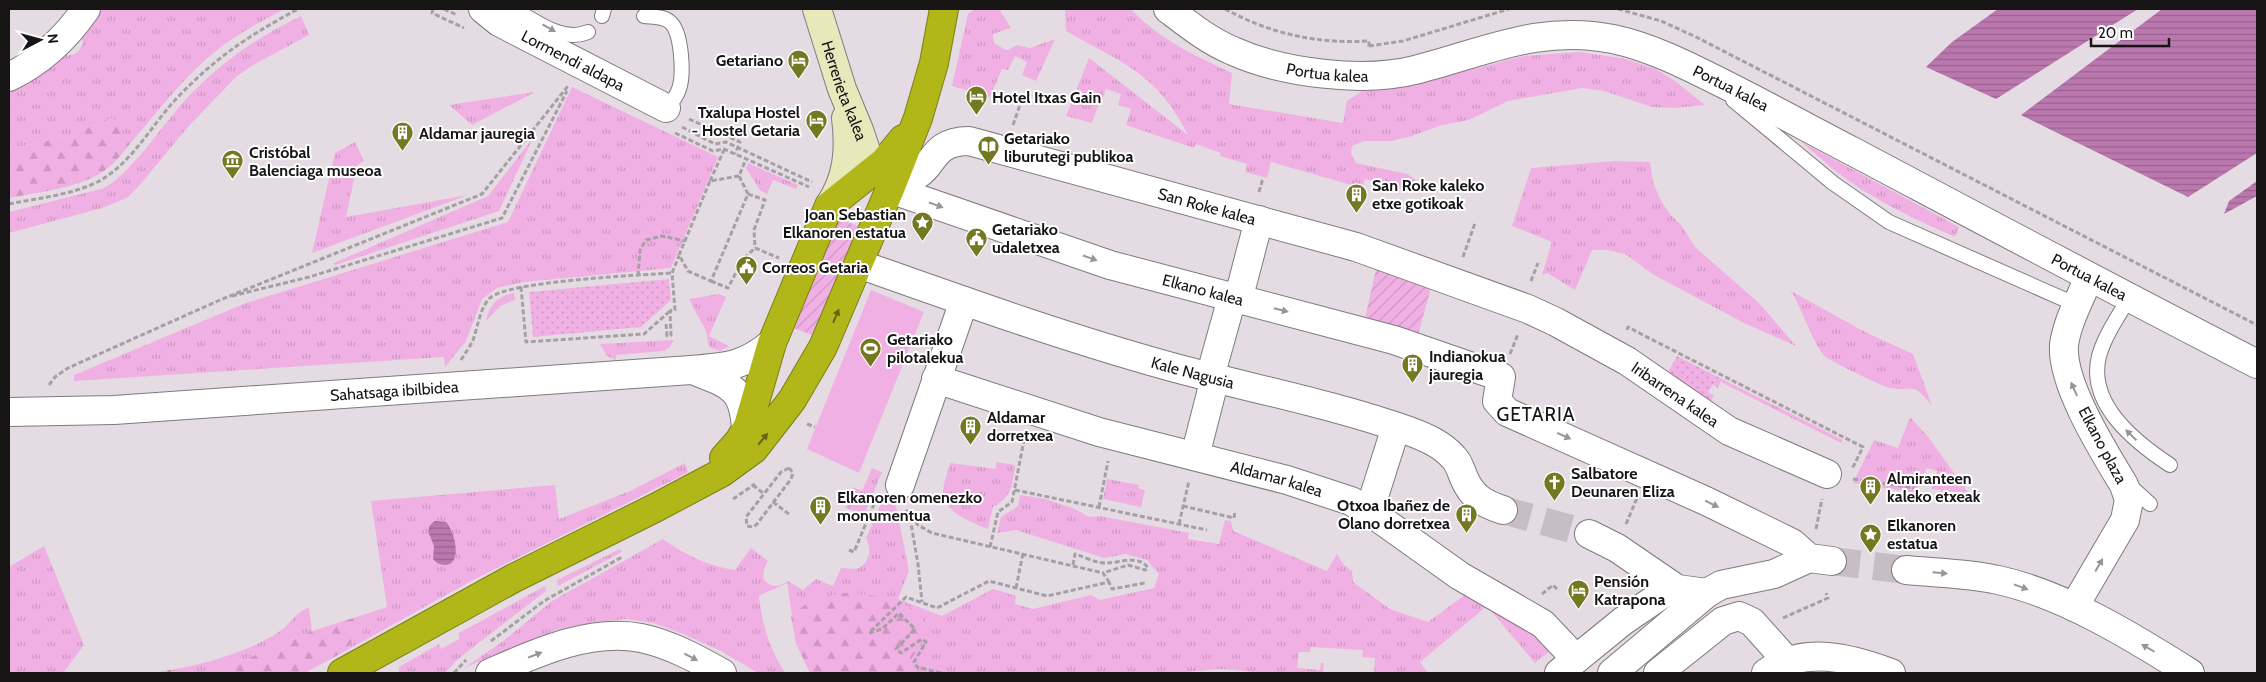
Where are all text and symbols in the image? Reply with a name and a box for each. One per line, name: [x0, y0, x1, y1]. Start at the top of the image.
north arrow: [15, 15, 65, 65]
scale bar: [2091, 15, 2168, 47]
one-way arrow: [543, 24, 556, 33]
text: 20 m: [2098, 24, 2133, 42]
street label: Lormendi aldapa: [518, 26, 628, 95]
text: N: [43, 33, 62, 45]
street label: Herrerieta kalea: [817, 38, 871, 143]
hotel icon: Getariano: [787, 48, 811, 79]
place label: Getariano: [716, 51, 783, 70]
street label: Portua kalea: [1285, 59, 1369, 86]
street label: Portua kalea: [1690, 61, 1772, 115]
hotel icon: Hotel Itxas Gain: [964, 85, 988, 116]
place label: Hotel Itxas Gain: [992, 88, 1101, 107]
place label: Txalupa Hostel - Hostel Getaria: [691, 103, 800, 140]
hotel icon: Txalupa Hostel - Hostel Getaria: [804, 109, 828, 140]
building icon: Aldamar jauregia: [391, 121, 415, 152]
place label: Aldamar jauregia: [419, 124, 535, 143]
place label: Getariako liburutegi publikoa: [1004, 129, 1133, 166]
library icon: Getariako liburutegi publikoa: [976, 135, 1000, 166]
place label: Cristóbal Balenciaga museoa: [249, 143, 382, 180]
museum icon: Cristóbal Balenciaga museoa: [221, 149, 245, 180]
place label: San Roke kaleko etxe gotikoak: [1372, 176, 1484, 213]
building icon: San Roke kaleko etxe gotikoak: [1344, 182, 1368, 213]
street label: San Roke kalea: [1156, 184, 1258, 229]
one-way arrow: [929, 202, 944, 209]
place label: Joan Sebastian Elkanoren estatua: [783, 205, 906, 242]
place icon: Joan Sebastian Elkanoren estatua: [910, 211, 934, 242]
place label: Getariako udaletxea: [992, 220, 1060, 257]
public building icon: Getariako udaletxea: [964, 226, 988, 257]
street label: Portua kalea: [2048, 249, 2130, 305]
one-way arrow: [1083, 254, 1098, 262]
public building icon: Correos Getaria: [734, 255, 758, 286]
place label: Correos Getaria: [762, 258, 868, 277]
street label: Elkano kalea: [1160, 270, 1246, 310]
one-way arrow: [1273, 306, 1288, 314]
one-way arrow: [833, 309, 841, 323]
place label: Getariako pilotalekua: [887, 330, 964, 367]
sports icon: Getariako pilotalekua: [859, 336, 883, 367]
place label: Indianokua jauregia: [1428, 347, 1506, 384]
street label: Kale Nagusia: [1149, 353, 1236, 393]
building icon: Indianokua jauregia: [1401, 353, 1425, 384]
street label: Iribarrena kalea: [1628, 358, 1723, 431]
street label: Sahatsaga ibilbidea: [329, 377, 460, 405]
one-way arrow: [2069, 382, 2077, 396]
district label: GETARIA: [1496, 403, 1576, 426]
street label: Elkano plaza: [2074, 404, 2131, 487]
place label: Aldamar dorretxea: [987, 408, 1053, 445]
building icon: Aldamar dorretxea: [959, 414, 983, 445]
one-way arrow: [2126, 429, 2138, 441]
one-way arrow: [757, 433, 768, 446]
one-way arrow: [1557, 433, 1571, 441]
street label: Aldamar kalea: [1228, 457, 1325, 501]
place label: Salbatore Deunaren Eliza: [1571, 464, 1675, 501]
place label: Almiranteen kaleko etxeak: [1887, 469, 1981, 506]
church icon: Salbatore Deunaren Eliza: [1543, 470, 1567, 501]
building icon: Almiranteen kaleko etxeak: [1859, 475, 1883, 506]
place label: Elkanoren omenezko monumentua: [837, 488, 982, 525]
building icon: Elkanoren omenezko monumentua: [809, 494, 833, 525]
place label: Otxoa Ibañez de Olano dorretxea: [1337, 496, 1450, 533]
one-way arrow: [1705, 500, 1719, 508]
building icon: Otxoa Ibañez de Olano dorretxea: [1454, 502, 1478, 533]
place label: Elkanoren estatua: [1887, 516, 1956, 553]
place icon: Elkanoren estatua: [1859, 522, 1883, 553]
one-way arrow: [2094, 558, 2103, 571]
one-way arrow: [1932, 570, 1948, 578]
place label: Pensión Katrapona: [1594, 572, 1666, 609]
hotel icon: Pensión Katrapona: [1566, 578, 1590, 609]
one-way arrow: [2014, 583, 2029, 591]
one-way arrow: [2141, 644, 2155, 653]
one-way arrow: [528, 651, 543, 659]
one-way arrow: [684, 653, 699, 661]

